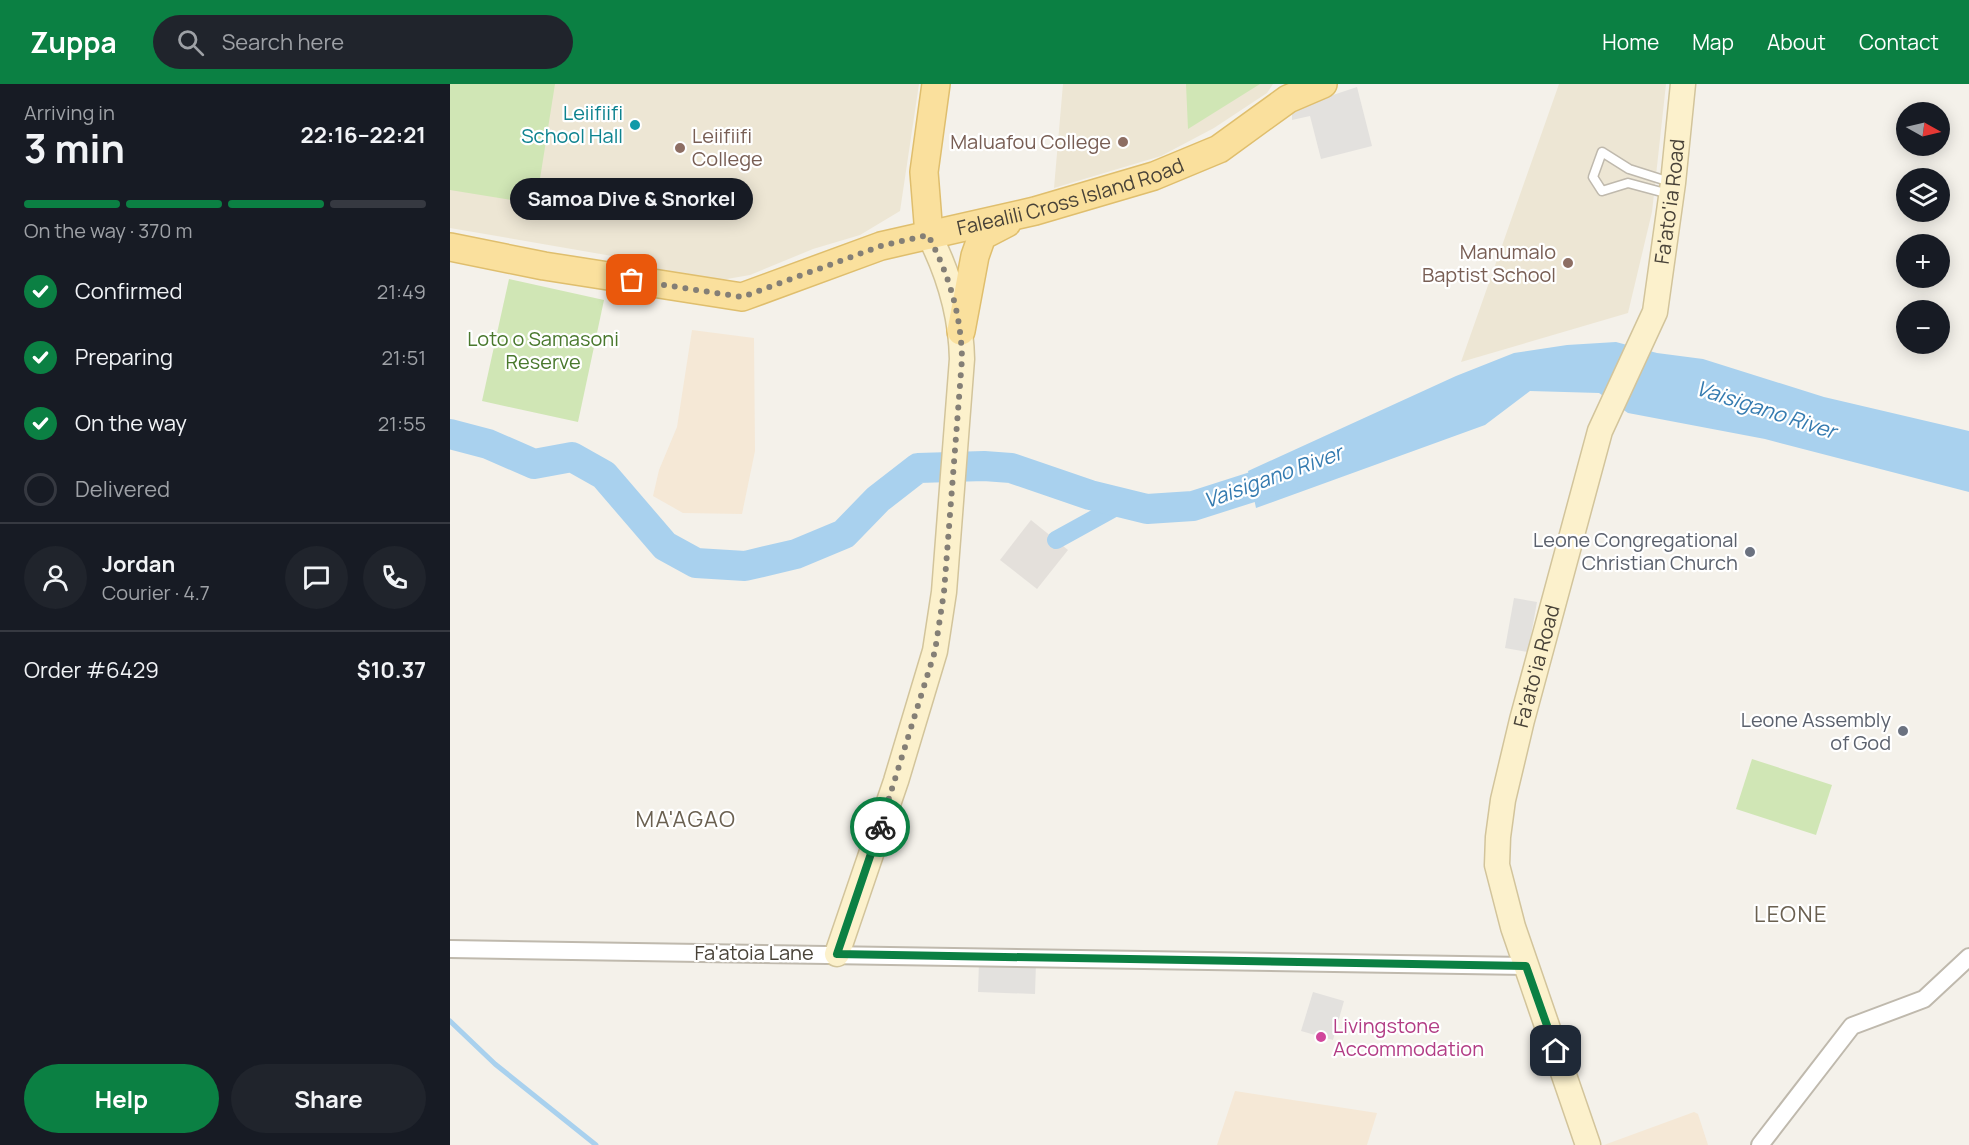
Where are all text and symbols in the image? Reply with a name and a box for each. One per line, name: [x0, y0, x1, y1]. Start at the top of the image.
search box: [153, 15, 573, 69]
text: Zuppa: [30, 23, 117, 61]
icon: search: [174, 26, 207, 59]
text: Search here: [222, 27, 344, 57]
text: Home: [1602, 28, 1659, 56]
text: Map: [1692, 28, 1734, 56]
text: About: [1767, 28, 1826, 56]
text: Contact: [1859, 28, 1939, 56]
text: Arriving in: [24, 99, 115, 126]
place label: Leiifiifi School Hall: [521, 99, 623, 149]
north arrow: [1896, 102, 1950, 156]
map controls: [1896, 102, 1950, 354]
marker: Leiifiifi School Hall: [628, 118, 642, 132]
text: 22:16–22:21: [301, 120, 426, 150]
text: 3 min: [24, 121, 125, 175]
place label: Leiifiifi College: [692, 122, 763, 172]
place label: Maluafou College: [950, 128, 1111, 155]
marker: Maluafou College: [1116, 135, 1130, 149]
street label: Fa'ato'ia Road: [1648, 138, 1690, 266]
marker: Leiifiifi College: [673, 141, 687, 155]
street label: Falealili Cross Island Road: [954, 151, 1188, 241]
button: layers: [1896, 168, 1950, 222]
callout: Samoa Dive & Snorkel: [510, 178, 754, 220]
text: Samoa Dive & Snorkel: [527, 185, 736, 212]
text: On the way · 370 m: [24, 217, 193, 244]
button: +: [1896, 234, 1950, 288]
place label: Manumalo Baptist School: [1422, 238, 1556, 288]
pin: [606, 254, 657, 305]
marker: Manumalo Baptist School: [1561, 256, 1575, 270]
icon: bag: [615, 263, 648, 296]
icon: check: [24, 275, 57, 308]
text: Confirmed: [75, 276, 183, 306]
text: 21:49: [377, 278, 426, 305]
button: −: [1896, 300, 1950, 354]
park label: Loto o Samasoni Reserve: [467, 325, 619, 375]
icon: check: [24, 341, 57, 374]
text: Preparing: [75, 342, 173, 372]
text: 21:51: [381, 344, 426, 371]
water label: Vaisigano River: [1693, 373, 1842, 446]
icon: check: [24, 407, 57, 440]
text: On the way: [75, 408, 187, 438]
text: 21:55: [378, 410, 426, 437]
water label: Vaisigano River: [1199, 437, 1348, 514]
text: Delivered: [75, 474, 170, 504]
place label: Leone Congregational Christian Church: [1533, 526, 1738, 576]
marker: Leone Congregational Christian Church: [1743, 545, 1757, 559]
button: person: [24, 546, 87, 609]
button: chat: [285, 546, 348, 609]
button: phone: [363, 546, 426, 609]
text: Jordan: [102, 549, 175, 579]
text: Courier · 4.7: [102, 579, 210, 606]
street label: Fa'ato'ia Road: [1507, 602, 1566, 730]
text: Order #6429: [24, 655, 159, 685]
text: $10.37: [357, 655, 426, 685]
place label: Leone Assembly of God: [1741, 706, 1891, 756]
marker: Leone Assembly of God: [1896, 724, 1910, 738]
courier: [850, 797, 910, 857]
district label: MA'AGAO: [636, 804, 736, 834]
icon: bike: [864, 811, 897, 844]
district label: LEONE: [1754, 899, 1828, 929]
street label: Fa'atoia Lane: [694, 939, 814, 966]
place label: Livingstone Accommodation: [1333, 1012, 1484, 1062]
pin: [1530, 1025, 1581, 1076]
marker: Livingstone Accommodation: [1314, 1030, 1328, 1044]
icon: home: [1539, 1034, 1572, 1067]
button: Help: [24, 1064, 219, 1133]
button: Share: [231, 1064, 426, 1133]

